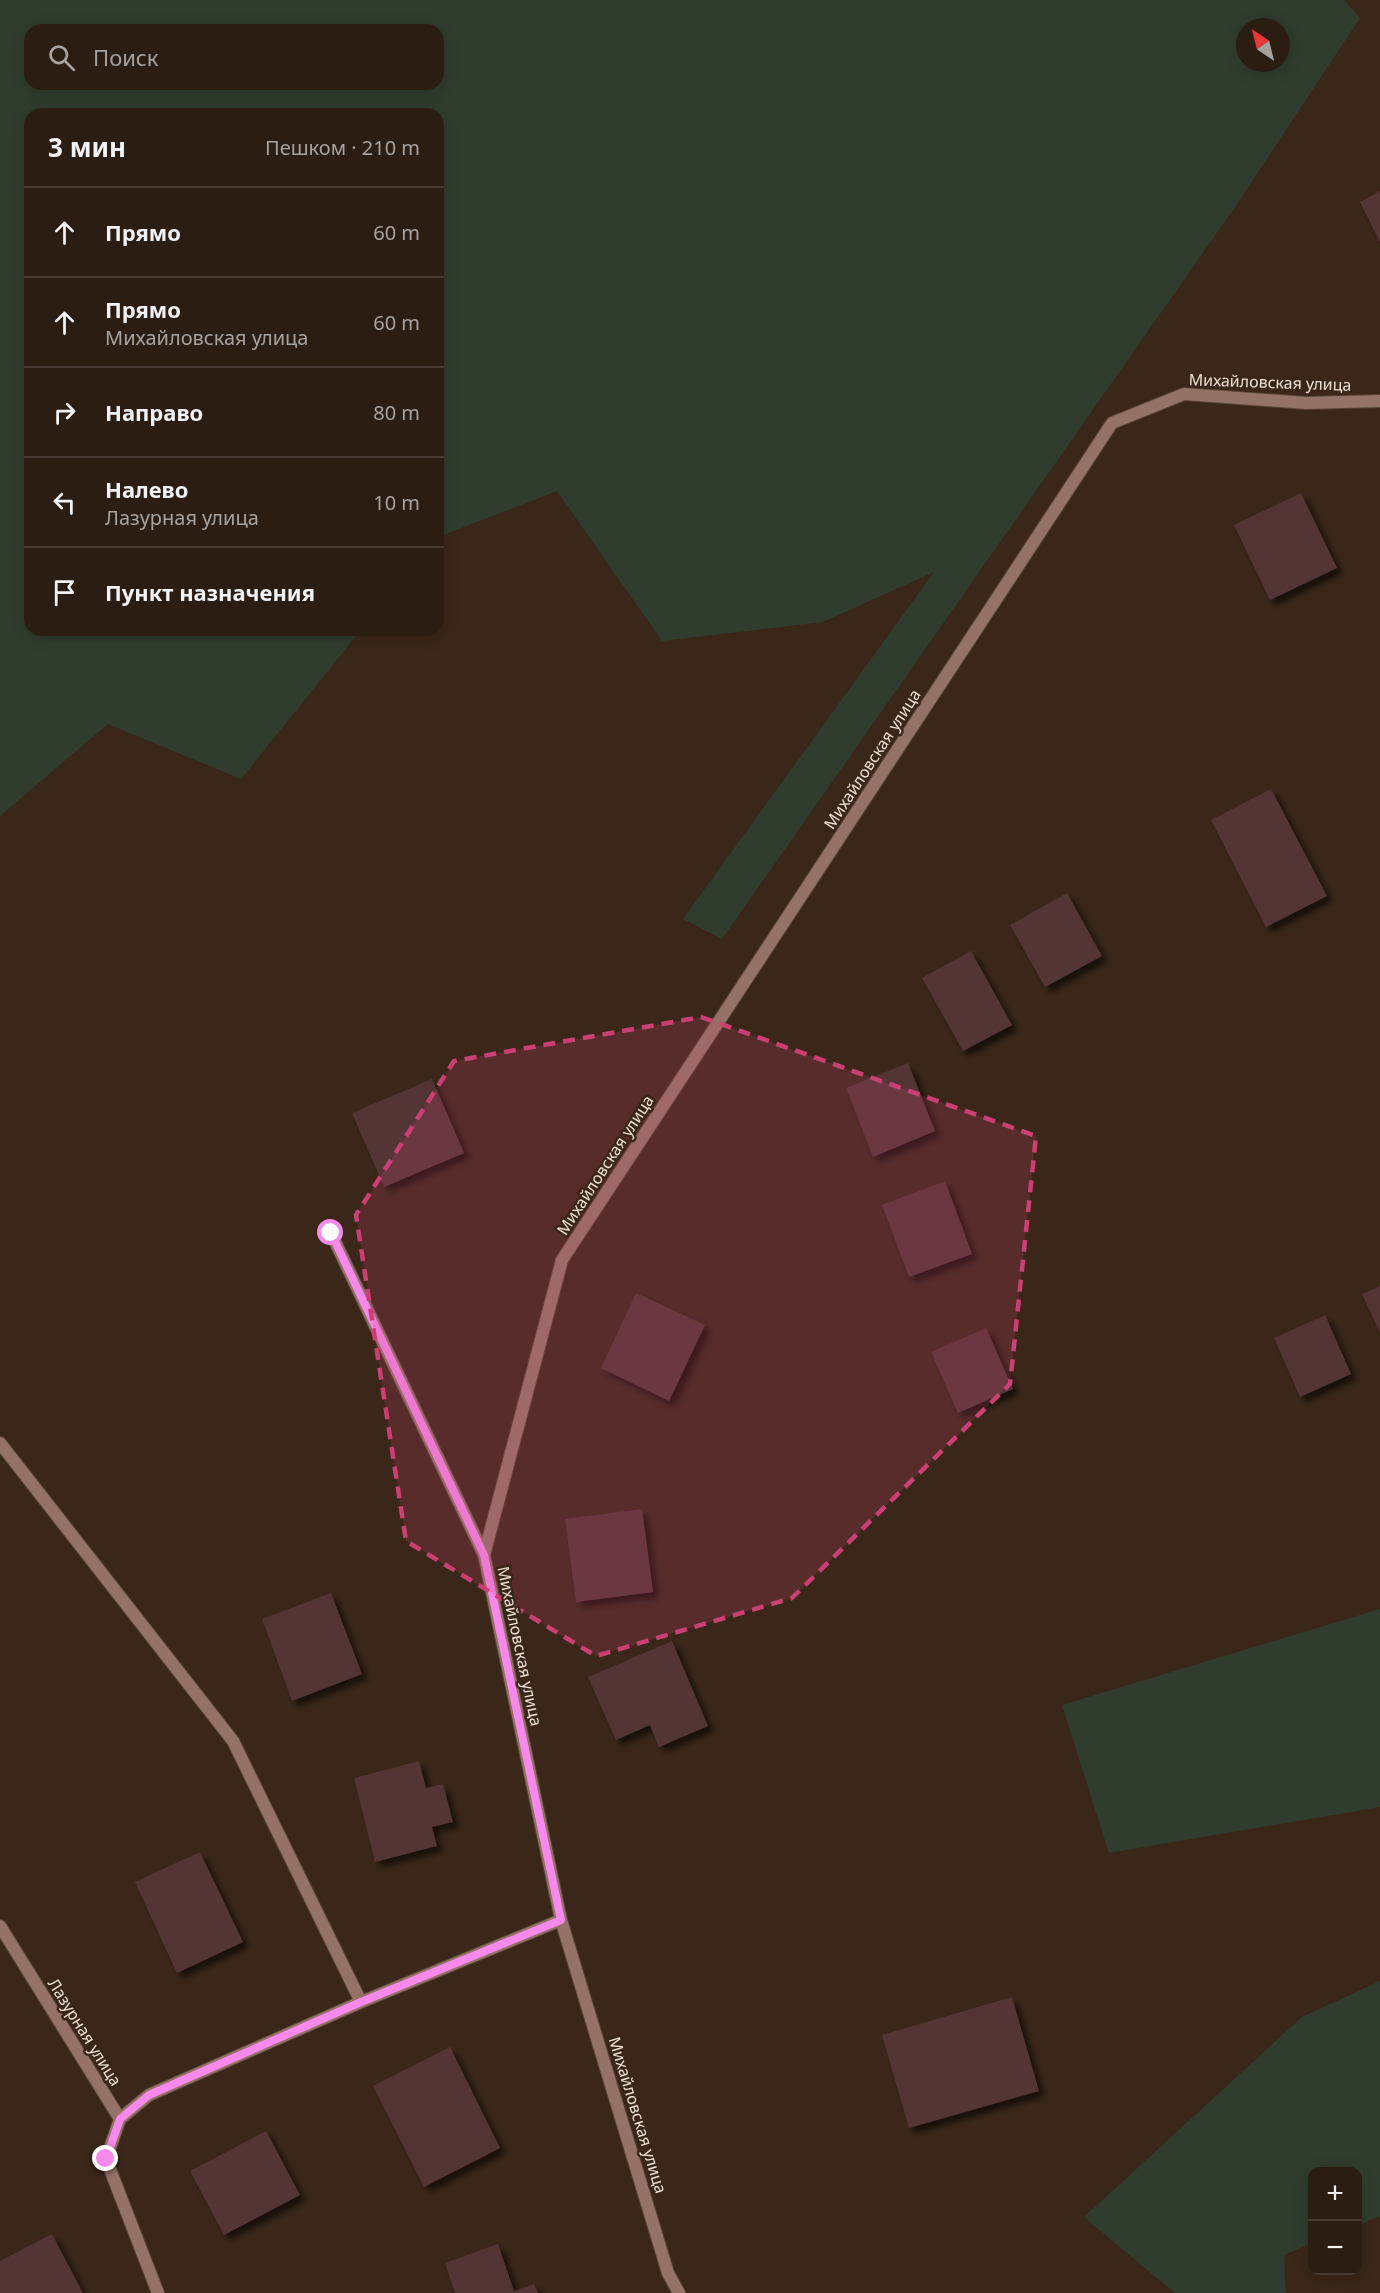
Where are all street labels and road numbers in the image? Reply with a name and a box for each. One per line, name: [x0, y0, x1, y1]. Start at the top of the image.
street label: Михайловская улица: [1188, 368, 1352, 396]
street label: Михайловская улица: [818, 685, 926, 833]
street label: Михайловская улица: [551, 1091, 659, 1239]
street label: Михайловская улица: [492, 1564, 548, 1728]
street label: Лазурная улица: [43, 1974, 127, 2090]
street label: Михайловская улица: [604, 2034, 672, 2196]

